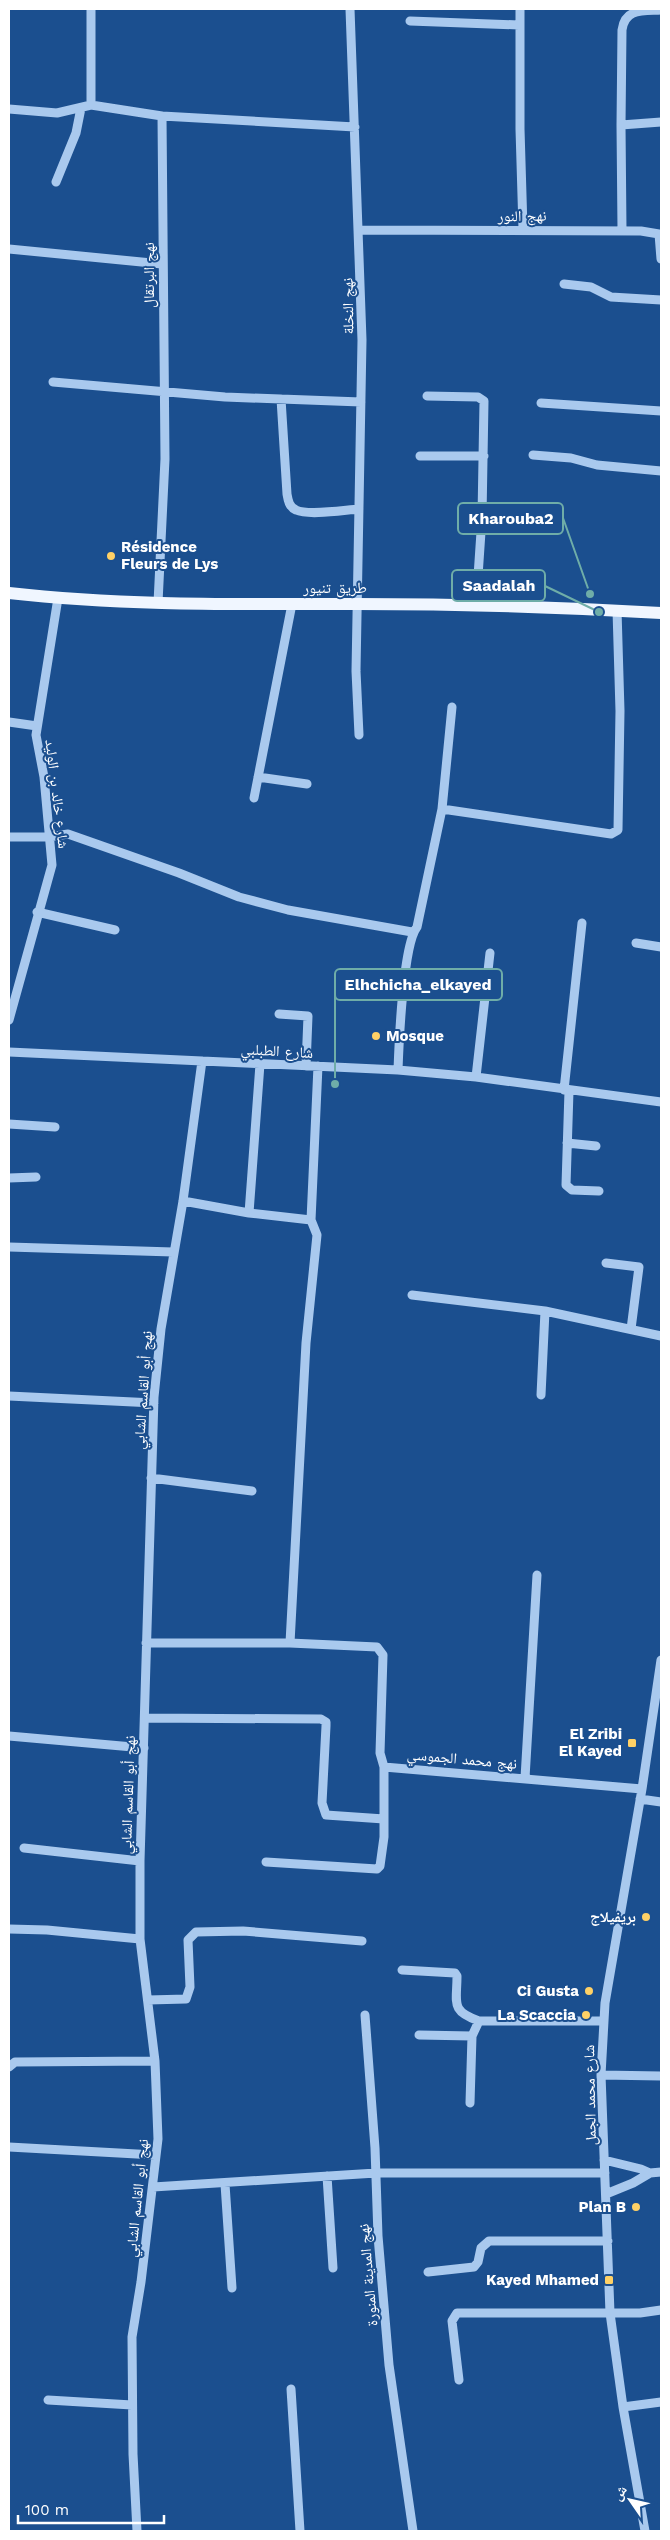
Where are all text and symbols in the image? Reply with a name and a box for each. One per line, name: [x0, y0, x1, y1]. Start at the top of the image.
street label: نهج النور: [496, 207, 547, 226]
street label: نهج البرتقال: [140, 242, 159, 308]
street label: نهج النخلة: [339, 278, 358, 334]
callout: Kharouba2: [458, 503, 563, 534]
text: Kharouba2: [468, 509, 554, 528]
place label: Résidence Fleurs de Lys: [121, 538, 218, 573]
marker: Résidence Fleurs de Lys: [105, 550, 117, 562]
callout: Saadalah: [452, 570, 545, 601]
text: Saadalah: [463, 576, 535, 595]
street label: طريق تنيور: [302, 579, 367, 598]
street label: شارع خالد بن الوليد: [40, 738, 73, 850]
callout: Elhchicha_elkayed: [335, 969, 502, 1000]
text: Elhchicha_elkayed: [345, 975, 491, 994]
place label: Mosque: [386, 1027, 444, 1045]
marker: Mosque: [370, 1030, 382, 1042]
street label: شارع الطبلبي: [240, 1040, 314, 1065]
street label: نهج أبو القاسم الشابي: [130, 1330, 159, 1450]
place label: El Zribi El Kayed: [559, 1725, 622, 1760]
street label: نهج أبو القاسم الشابي: [117, 1735, 142, 1855]
marker: El Zribi El Kayed: [626, 1737, 638, 1749]
street label: نهج محمد الجموسي: [406, 1745, 518, 1776]
place label: بريفيلاج: [590, 1908, 636, 1926]
marker: بريفيلاج: [640, 1911, 652, 1923]
place label: Ci Gusta: [517, 1982, 579, 2000]
marker: Ci Gusta: [583, 1985, 595, 1997]
place label: La Scaccia: [497, 2006, 576, 2024]
marker: La Scaccia: [580, 2009, 592, 2021]
street label: شارع محمد الجمل: [580, 2044, 601, 2145]
street label: نهج أبو القاسم الشابي: [122, 2138, 155, 2258]
place label: Plan B: [578, 2198, 626, 2216]
marker: Plan B: [630, 2201, 642, 2213]
street label: نهج المدينة المنورة: [355, 2223, 382, 2327]
place label: Kayed Mhamed: [486, 2271, 599, 2289]
marker: Kayed Mhamed: [603, 2274, 615, 2286]
north arrow: [605, 2475, 655, 2525]
text: ش: [608, 2482, 631, 2504]
scale bar: [18, 2492, 164, 2524]
text: 100 m: [25, 2501, 69, 2519]

